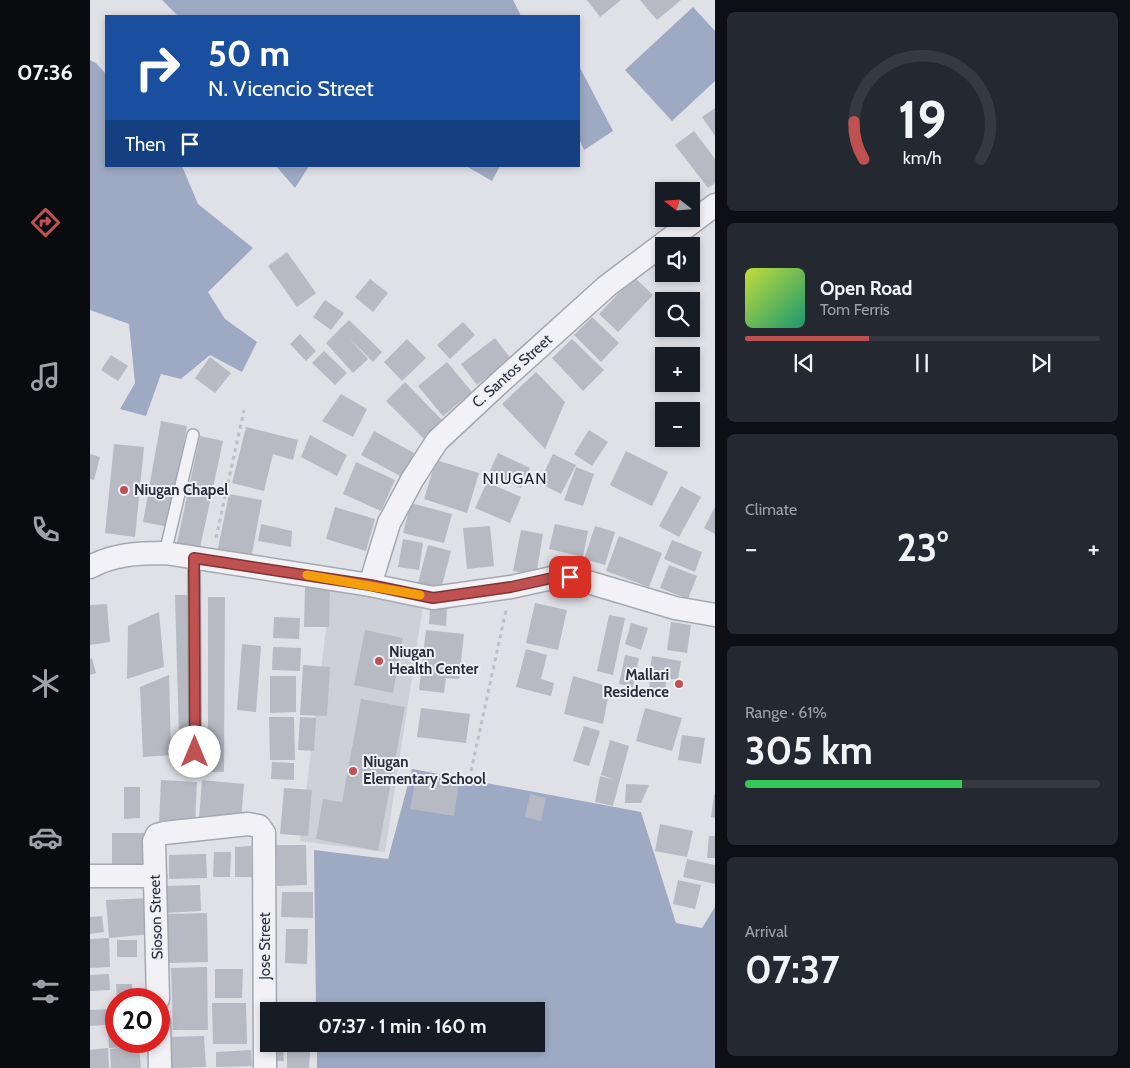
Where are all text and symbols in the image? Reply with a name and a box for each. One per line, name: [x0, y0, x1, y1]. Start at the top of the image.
text: 50 m: [208, 32, 290, 75]
icon: right: [125, 35, 190, 100]
text: 07:36: [17, 59, 73, 86]
text: N. Vicencio Street: [208, 75, 374, 102]
text: 19: [898, 88, 947, 151]
icon: arrive: [176, 130, 204, 158]
text: Then: [125, 133, 166, 156]
text: km/h: [903, 147, 942, 168]
north arrow: [655, 182, 700, 228]
map controls: [655, 182, 700, 447]
icon: directions: [28, 205, 63, 240]
button: sound: [655, 237, 700, 282]
text: Open Road: [820, 277, 912, 300]
button: search: [655, 292, 700, 337]
text: Tom Ferris: [820, 300, 890, 319]
street label: C. Santos Street: [468, 330, 556, 412]
button: +: [655, 347, 700, 392]
icon: previous: [790, 349, 818, 377]
icon: pause: [908, 349, 936, 377]
icon: next: [1027, 349, 1055, 377]
icon: music: [28, 359, 63, 394]
button: −: [655, 402, 700, 447]
district label: NIUGAN: [483, 469, 547, 488]
place label: Niugan Chapel: [134, 481, 228, 499]
marker: Niugan Chapel: [118, 484, 130, 496]
text: Climate: [745, 500, 797, 519]
icon: phone: [28, 512, 63, 547]
text: 23°: [897, 524, 948, 571]
text: −: [745, 531, 757, 565]
text: +: [1088, 531, 1100, 565]
pin: [549, 556, 591, 598]
icon: arrive: [556, 563, 584, 591]
place label: Niugan Health Center: [389, 643, 478, 678]
marker: Niugan Health Center: [373, 655, 385, 667]
icon: climate: [28, 666, 63, 701]
place label: Mallari Residence: [603, 666, 669, 701]
marker: Mallari Residence: [673, 678, 685, 690]
text: Range · 61%: [745, 703, 827, 722]
position arrow: [168, 725, 220, 777]
text: 305 km: [745, 727, 873, 774]
place label: Niugan Elementary School: [363, 753, 486, 788]
marker: Niugan Elementary School: [347, 765, 359, 777]
icon: car: [28, 820, 63, 855]
street label: Sioson Street: [146, 874, 166, 960]
street label: Jose Street: [256, 912, 274, 981]
text: Arrival: [745, 922, 788, 941]
text: 07:37: [745, 946, 840, 993]
icon: filters: [28, 974, 63, 1009]
speed limit sign: 20: [105, 988, 170, 1053]
text: 07:37 · 1 min · 160 m: [319, 1015, 486, 1038]

